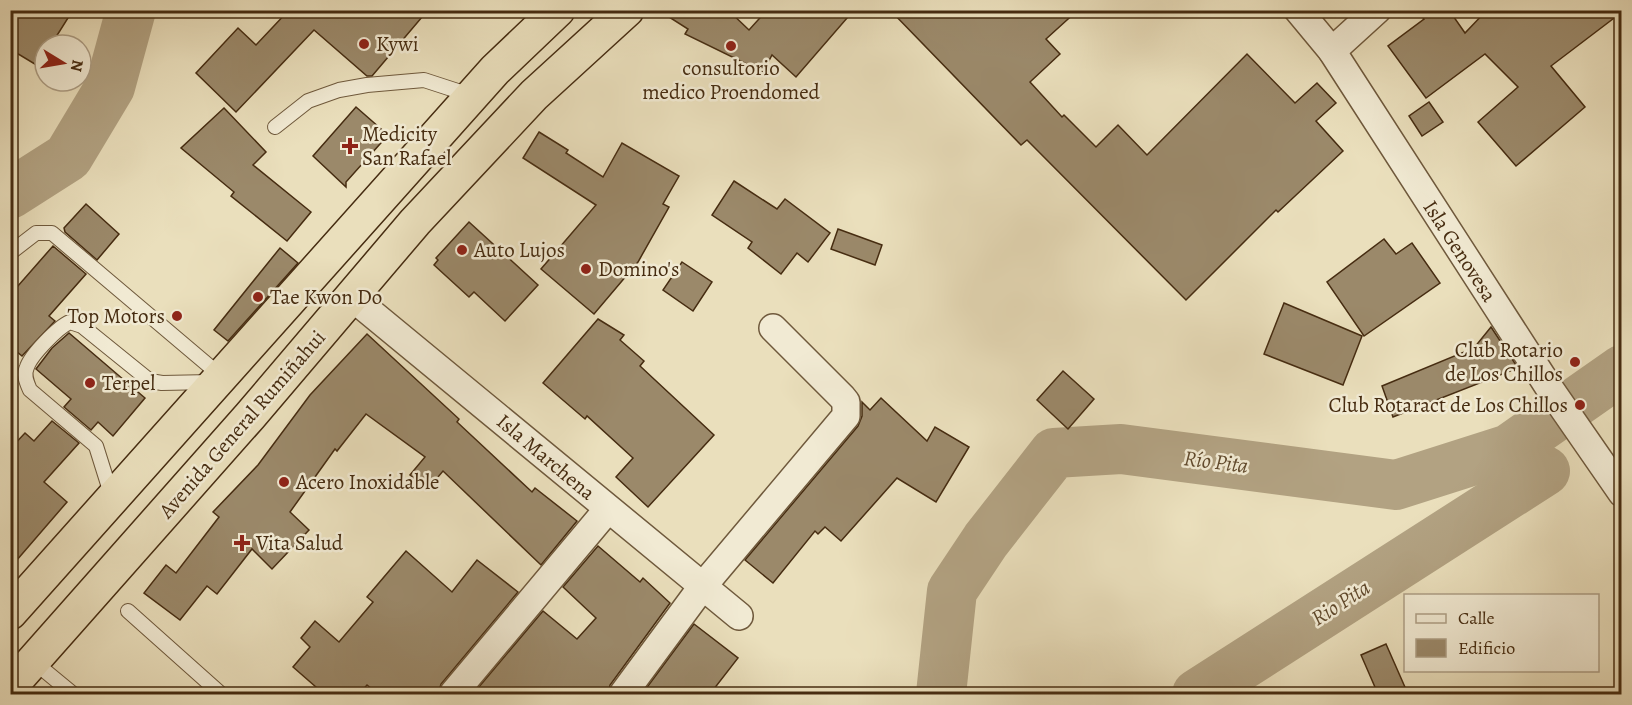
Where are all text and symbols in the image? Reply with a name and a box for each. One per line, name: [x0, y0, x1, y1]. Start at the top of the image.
place label: Kywi: [376, 30, 419, 58]
north arrow: [33, 33, 93, 93]
marker: Kywi: [357, 37, 371, 51]
marker: consultorio medico Proendomed: [724, 39, 738, 53]
place label: consultorio medico Proendomed: [642, 54, 821, 106]
text: N: [65, 58, 89, 74]
place label: Medicity San Rafael: [362, 120, 451, 172]
marker: Medicity San Rafael: [343, 139, 357, 153]
street label: Isla Genovesa: [1417, 195, 1503, 307]
place label: Auto Lujos: [473, 236, 565, 264]
marker: Auto Lujos: [455, 243, 469, 257]
place label: Domino's: [598, 255, 679, 283]
marker: Domino's: [579, 262, 593, 276]
place label: Tae Kwon Do: [270, 283, 382, 311]
marker: Tae Kwon Do: [251, 290, 265, 304]
place label: Top Motors: [67, 302, 165, 330]
marker: Top Motors: [170, 309, 184, 323]
street label: Avenida General Rumiñahui: [152, 324, 332, 525]
place label: Club Rotario de Los Chillos: [1445, 336, 1563, 388]
marker: Club Rotario de Los Chillos: [1568, 355, 1582, 369]
place label: Terpel: [102, 369, 155, 397]
marker: Terpel: [83, 376, 97, 390]
place label: Club Rotaract de Los Chillos: [1329, 391, 1568, 419]
marker: Club Rotaract de Los Chillos: [1573, 398, 1587, 412]
street label: Isla Marchena: [491, 407, 601, 507]
water label: Río Pita: [1182, 443, 1250, 481]
place label: Acero Inoxidable: [295, 468, 439, 496]
marker: Acero Inoxidable: [277, 475, 291, 489]
place label: Vita Salud: [255, 529, 344, 557]
marker: Vita Salud: [233, 534, 251, 552]
water label: Rio Pita: [1305, 573, 1376, 633]
legend: [1404, 594, 1599, 672]
text: Calle: [1458, 606, 1495, 630]
text: Edificio: [1458, 636, 1515, 660]

